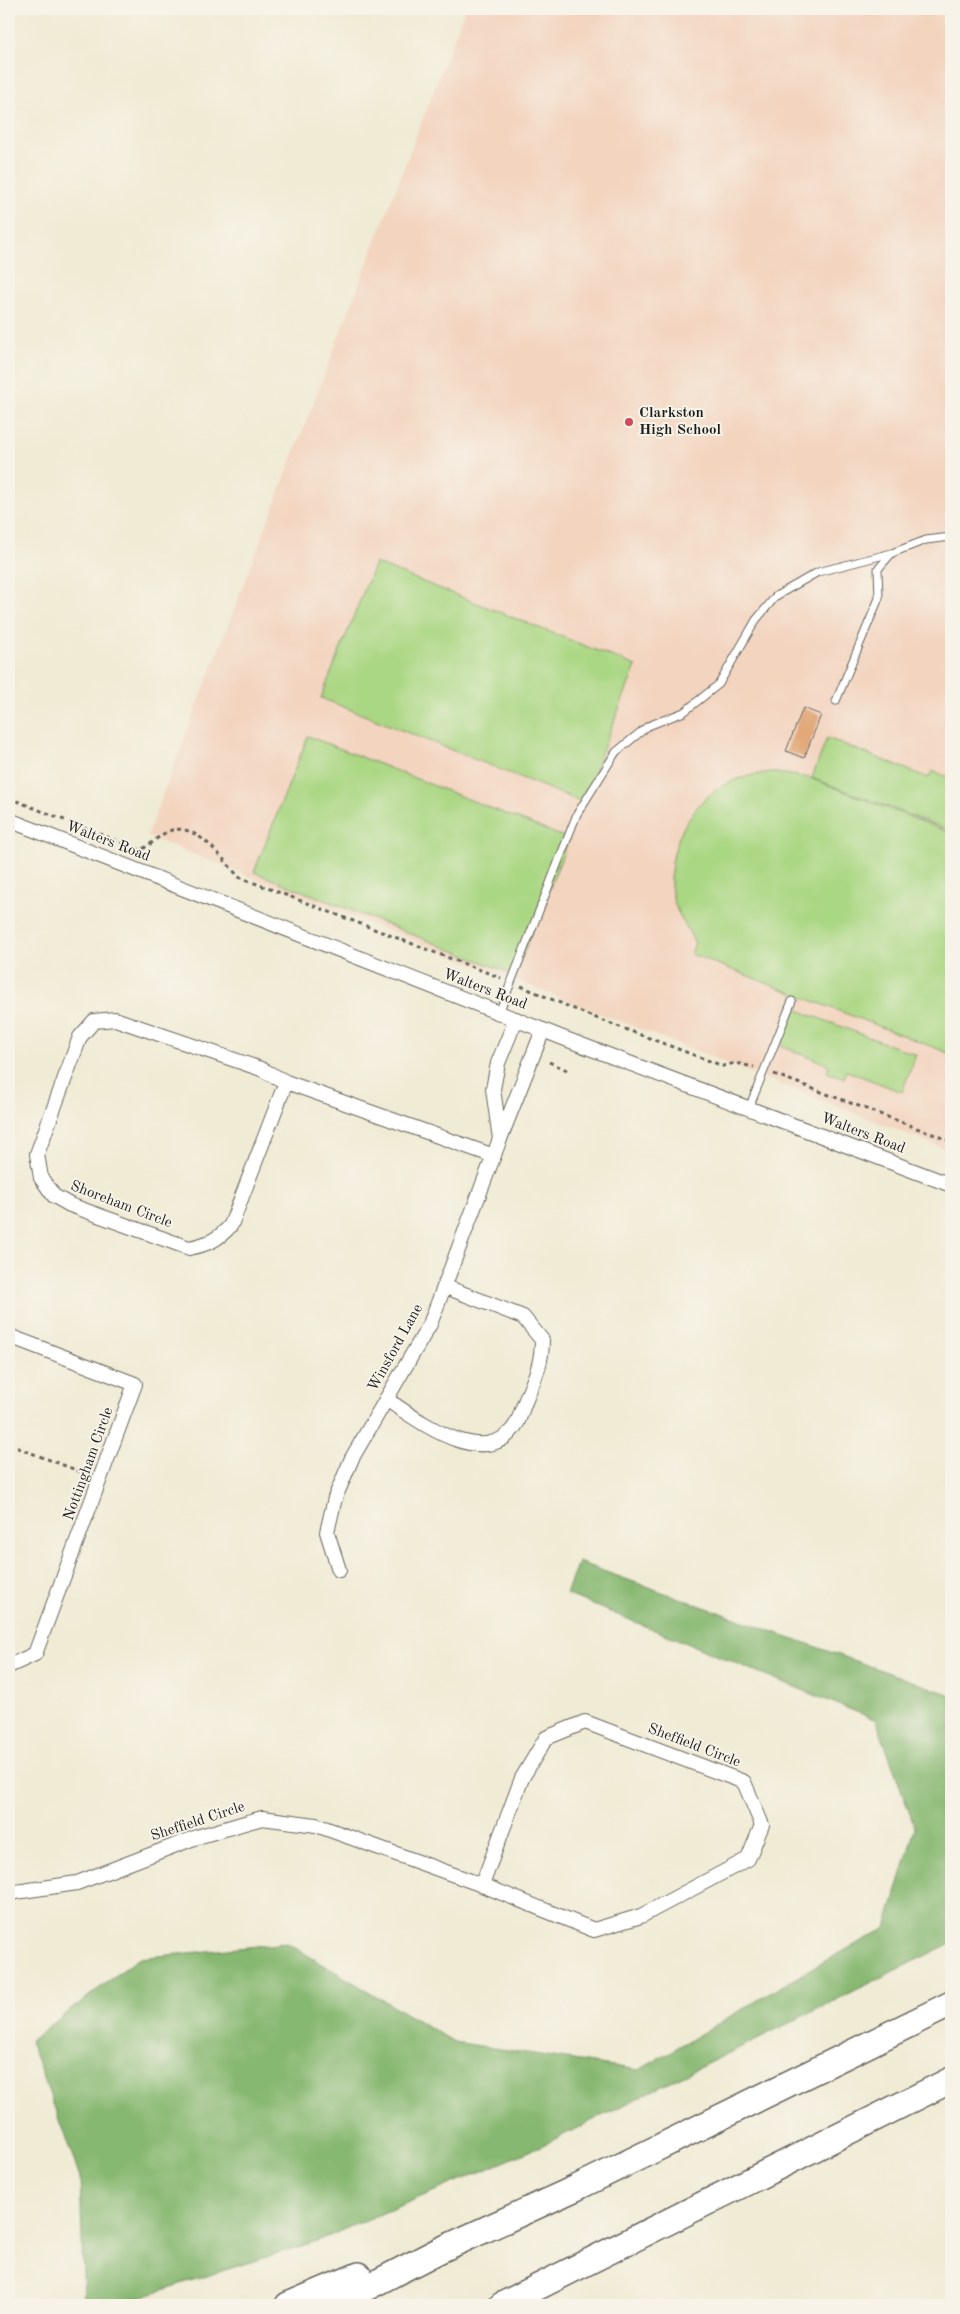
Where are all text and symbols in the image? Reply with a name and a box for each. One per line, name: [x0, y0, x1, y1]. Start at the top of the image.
place label: Clarkston High School: [639, 406, 722, 438]
marker: Clarkston High School: [623, 416, 635, 428]
street label: Walters Road: [64, 819, 152, 865]
street label: Walters Road: [441, 967, 529, 1013]
street label: Walters Road: [819, 1111, 907, 1157]
street label: Shoreham Circle: [68, 1179, 174, 1231]
street label: Winsford Lane: [366, 1302, 426, 1394]
street label: Nottingham Circle: [62, 1405, 116, 1523]
street label: Sheffield Circle: [646, 1721, 743, 1771]
street label: Sheffield Circle: [149, 1800, 247, 1844]

